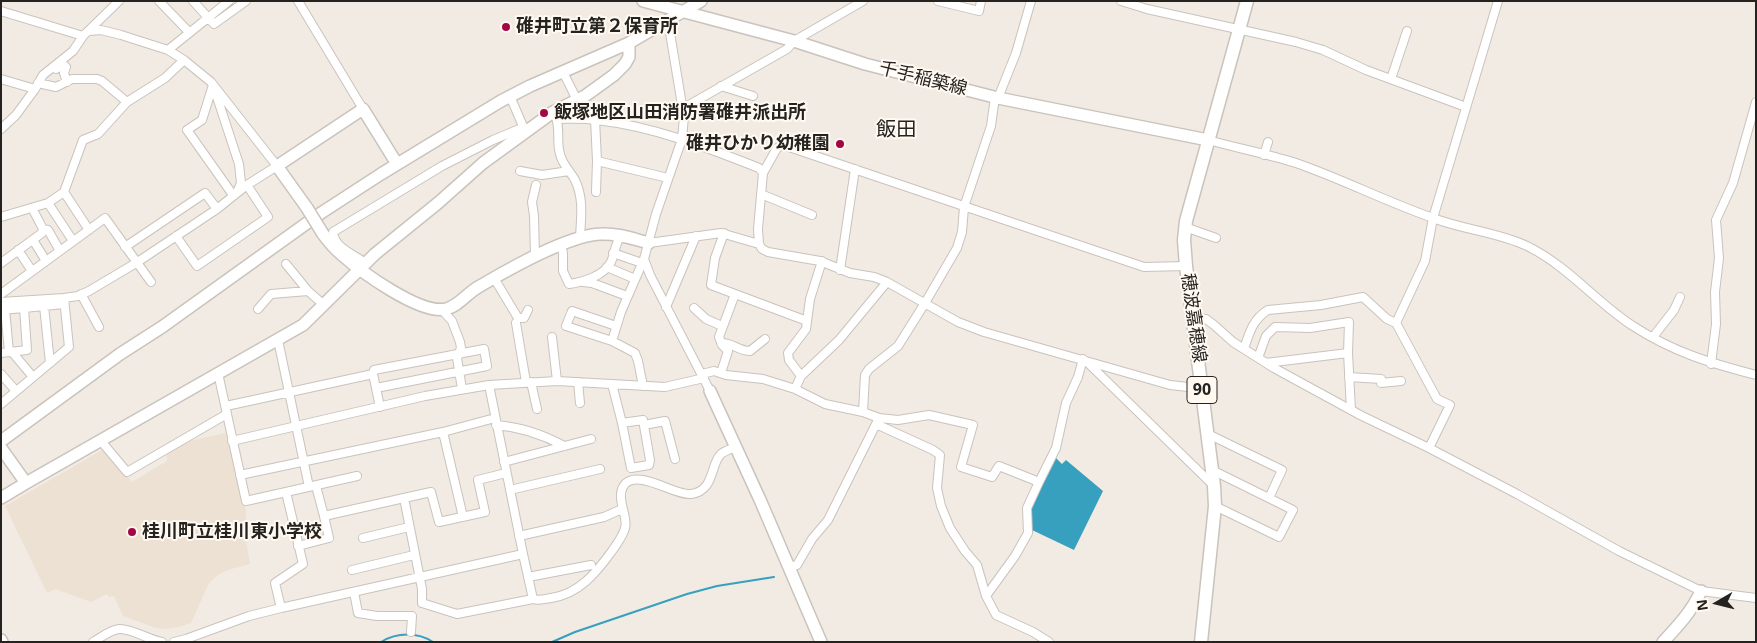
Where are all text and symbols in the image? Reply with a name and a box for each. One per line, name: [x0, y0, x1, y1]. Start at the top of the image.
place label: 碓井町立第２保育所: [516, 16, 678, 38]
marker: 碓井町立第２保育所: [500, 21, 512, 33]
street label: 千手稲築線: [877, 58, 969, 100]
place label: 飯塚地区山田消防署碓井派出所: [554, 102, 806, 124]
marker: 飯塚地区山田消防署碓井派出所: [538, 107, 550, 119]
district label: 飯田: [876, 118, 916, 142]
place label: 碓井ひかり幼稚園: [686, 133, 830, 155]
marker: 碓井ひかり幼稚園: [834, 138, 846, 150]
street label: 穂波嘉穂線: [1176, 272, 1210, 364]
road number: 90: [1187, 376, 1217, 404]
place label: 桂川町立桂川東小学校: [142, 521, 322, 543]
marker: 桂川町立桂川東小学校: [126, 526, 138, 538]
north arrow: [1692, 578, 1742, 628]
text: N: [1691, 598, 1712, 612]

